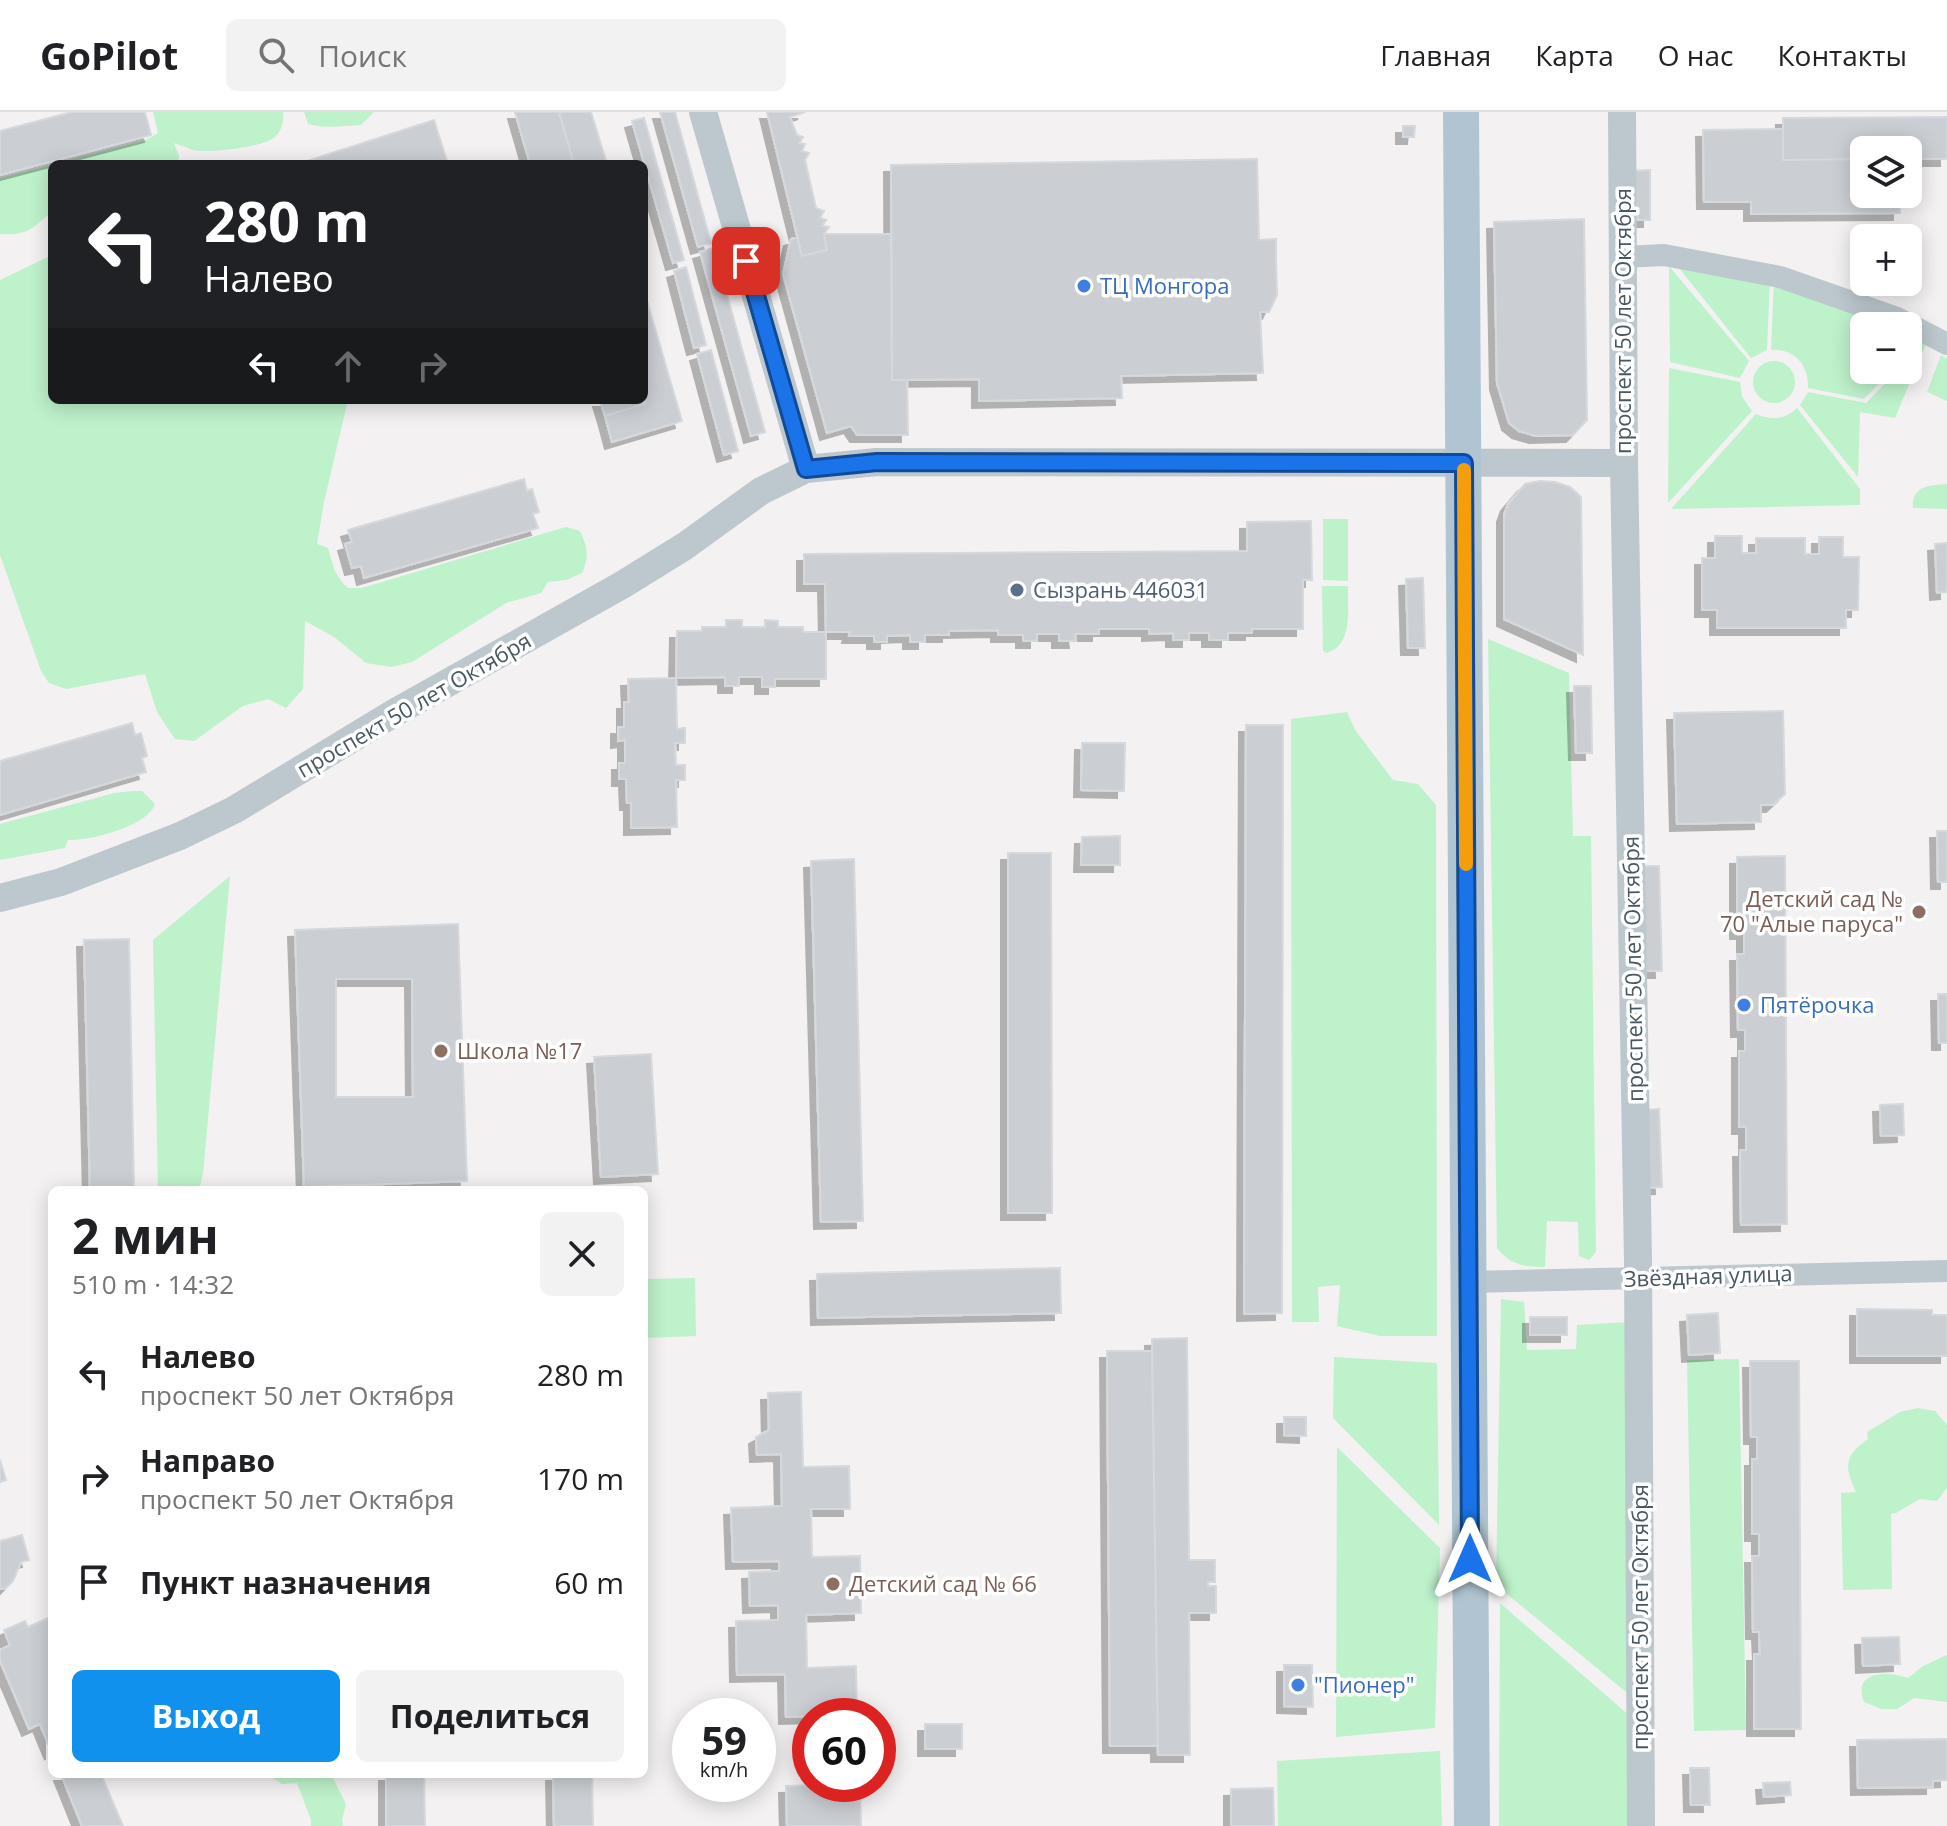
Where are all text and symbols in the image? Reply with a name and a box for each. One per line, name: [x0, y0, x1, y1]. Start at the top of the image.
search box: [226, 19, 786, 91]
text: GoPilot: [40, 29, 178, 81]
icon: search: [254, 33, 298, 77]
text: Поиск: [318, 35, 407, 76]
text: Главная: [1380, 36, 1491, 74]
text: Карта: [1535, 36, 1614, 74]
text: О нас: [1658, 36, 1733, 74]
text: Контакты: [1777, 36, 1907, 74]
map controls: [1850, 136, 1922, 384]
button: layers: [1850, 136, 1922, 208]
text: 280 m: [204, 182, 370, 258]
street label: проспект 50 лет Октября: [1607, 188, 1637, 454]
icon: left: [72, 192, 176, 296]
button: +: [1850, 224, 1922, 296]
pin: [712, 227, 780, 295]
icon: arrive: [724, 239, 768, 283]
text: Налево: [204, 254, 334, 303]
place label: ТЦ Монгора: [1100, 270, 1229, 300]
marker: ТЦ Монгора: [1075, 277, 1093, 295]
button: −: [1850, 312, 1922, 384]
icon: left: [242, 344, 286, 388]
icon: ahead: [326, 344, 370, 388]
icon: right: [410, 344, 454, 388]
place label: Сызрань 446031: [1033, 574, 1208, 604]
marker: Сызрань 446031: [1008, 581, 1026, 599]
street label: проспект 50 лет Октября: [291, 625, 536, 784]
street label: проспект 50 лет Октября: [1615, 836, 1649, 1102]
place label: Детский сад № 70 "Алые паруса": [1720, 883, 1903, 938]
marker: Детский сад № 70 "Алые паруса": [1910, 903, 1928, 921]
place label: Пятёрочка: [1760, 989, 1875, 1019]
marker: Пятёрочка: [1735, 996, 1753, 1014]
place label: Школа №17: [457, 1035, 582, 1065]
marker: Школа №17: [432, 1042, 450, 1060]
text: 2 мин: [72, 1203, 219, 1268]
button: close: [540, 1212, 624, 1296]
street label: Звёздная улица: [1623, 1257, 1793, 1293]
text: 510 m · 14:32: [72, 1266, 234, 1302]
text: Налево: [140, 1336, 256, 1377]
icon: left: [72, 1352, 116, 1396]
text: 280 m: [537, 1354, 624, 1395]
text: проспект 50 лет Октября: [140, 1377, 454, 1413]
text: Направо: [140, 1440, 275, 1481]
icon: right: [72, 1456, 116, 1500]
text: 170 m: [537, 1458, 624, 1499]
text: проспект 50 лет Октября: [140, 1481, 454, 1517]
street label: проспект 50 лет Октября: [1624, 1484, 1654, 1750]
position arrow: [1428, 1517, 1512, 1601]
icon: arrive: [72, 1560, 116, 1604]
text: Пункт назначения: [140, 1562, 432, 1603]
text: 60 m: [554, 1562, 624, 1603]
place label: Детский сад № 66: [849, 1568, 1037, 1598]
marker: Детский сад № 66: [824, 1575, 842, 1593]
place label: "Пионер": [1314, 1669, 1415, 1699]
button: Выход: [72, 1670, 340, 1762]
button: Поделиться: [356, 1670, 624, 1762]
marker: "Пионер": [1289, 1676, 1307, 1694]
speed limit sign: 60: [792, 1698, 896, 1802]
text: 59: [701, 1712, 747, 1767]
text: km/h: [700, 1756, 748, 1783]

